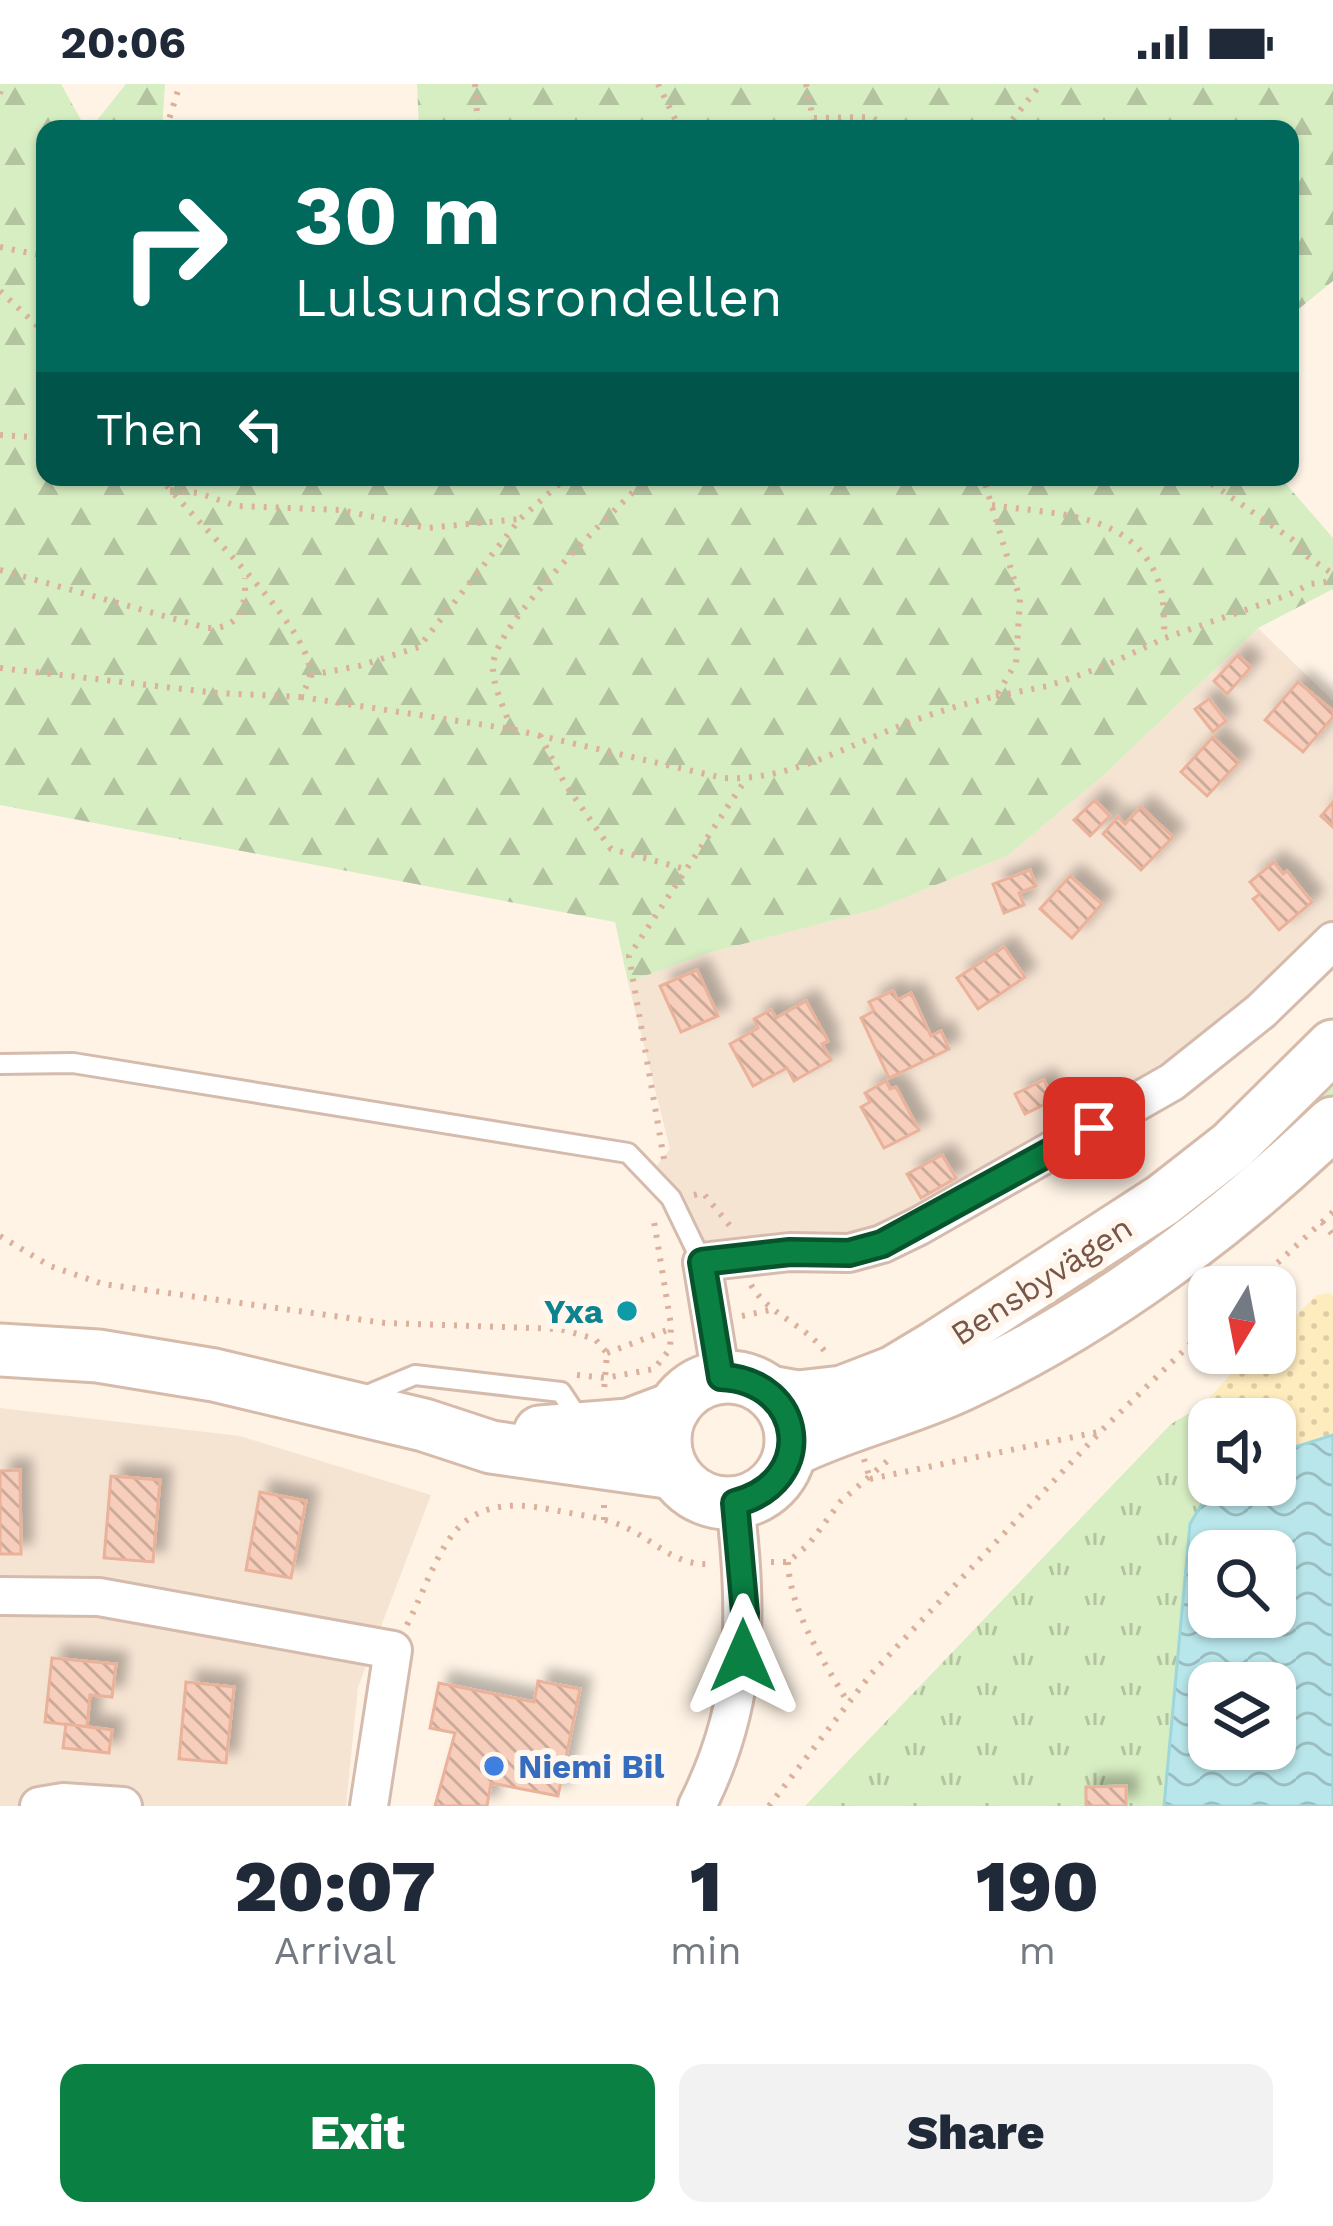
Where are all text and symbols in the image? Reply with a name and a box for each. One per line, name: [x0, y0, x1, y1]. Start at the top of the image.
text: 20:06: [60, 16, 186, 69]
text: 30 m: [294, 166, 501, 264]
icon: right: [96, 168, 252, 324]
text: Lulsundsrondellen: [294, 266, 783, 329]
icon: left: [228, 396, 294, 462]
text: Then: [96, 403, 204, 456]
pin: [1043, 1077, 1145, 1179]
icon: arrive: [1061, 1095, 1127, 1161]
street label: Bensbyvägen: [943, 1207, 1139, 1353]
north arrow: [1188, 1266, 1296, 1374]
map controls: [1188, 1266, 1296, 1770]
place label: Yxa: [544, 1292, 603, 1331]
marker: Yxa: [614, 1298, 640, 1324]
button: sound: [1188, 1398, 1296, 1506]
button: search: [1188, 1530, 1296, 1638]
position arrow: [680, 1593, 806, 1719]
button: layers: [1188, 1662, 1296, 1770]
place label: Niemi Bil: [518, 1747, 664, 1786]
marker: Niemi Bil: [481, 1753, 507, 1779]
text: 20:07: [234, 1844, 436, 1928]
text: 1: [690, 1844, 722, 1928]
text: 190: [976, 1844, 1099, 1928]
text: Arrival: [274, 1928, 396, 1973]
text: min: [670, 1928, 742, 1973]
text: m: [1019, 1928, 1056, 1973]
button: Exit: [60, 2064, 655, 2202]
button: Share: [679, 2064, 1273, 2202]

